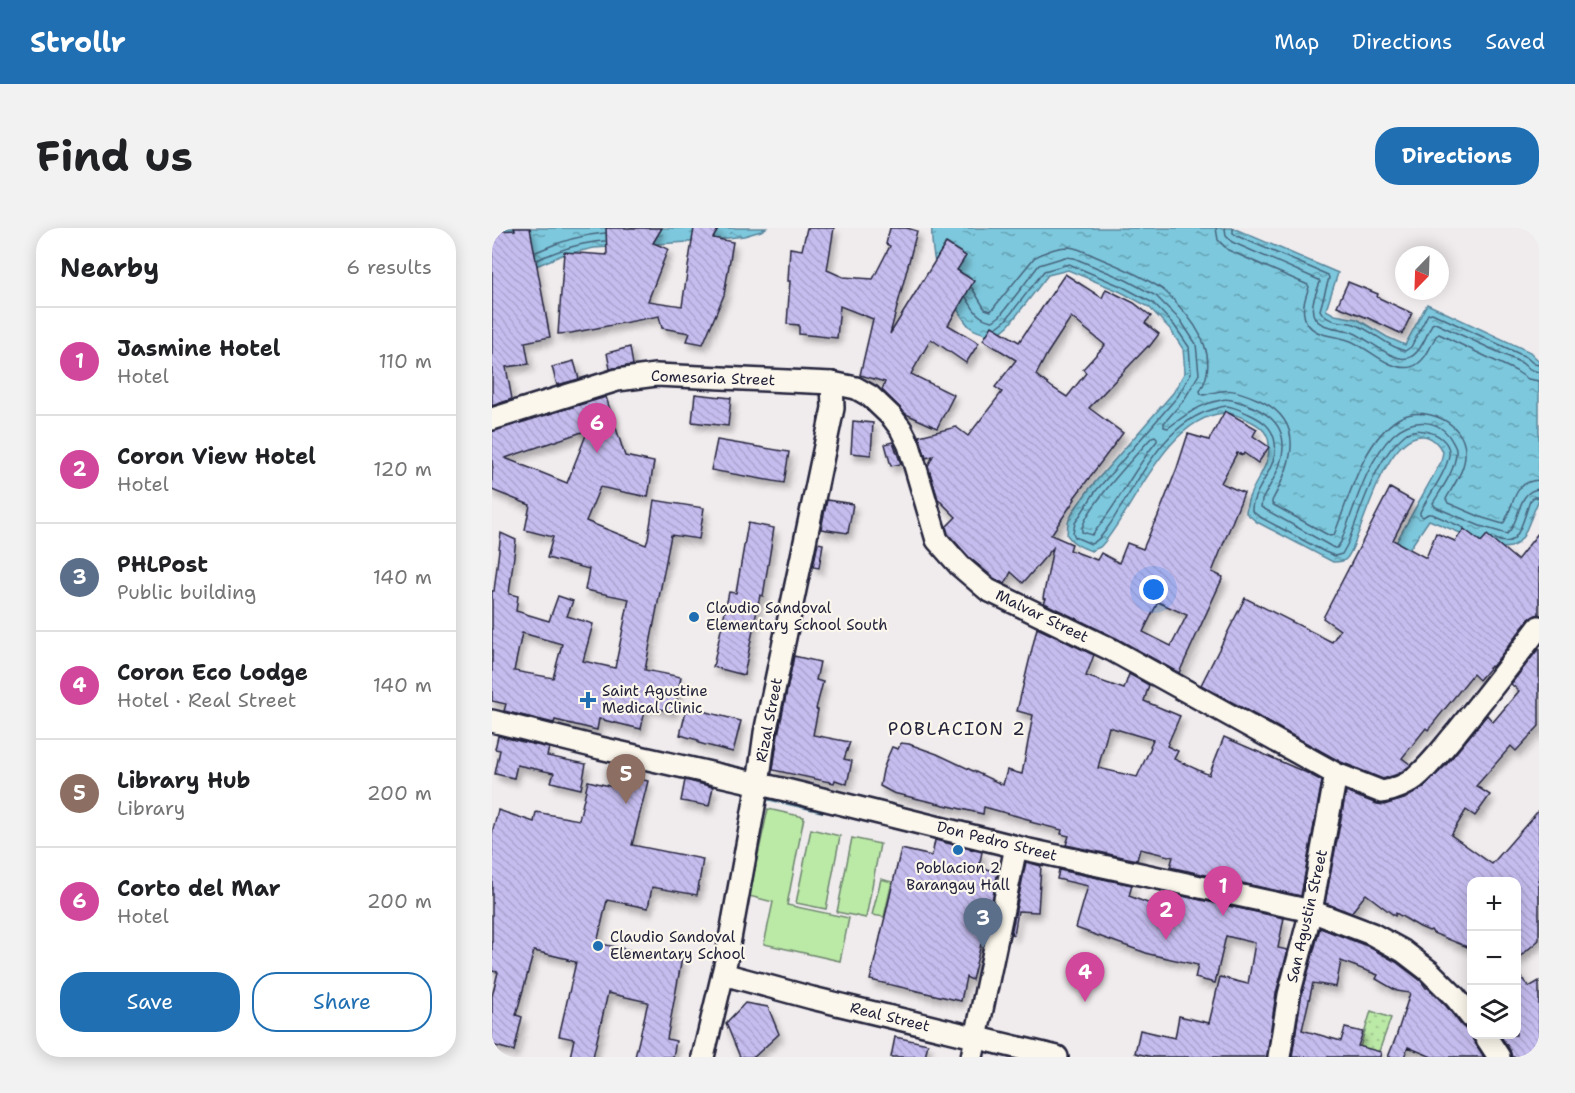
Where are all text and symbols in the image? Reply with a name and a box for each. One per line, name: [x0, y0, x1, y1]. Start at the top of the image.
text: Strollr: [30, 23, 126, 61]
text: Map: [1274, 28, 1319, 56]
text: Directions: [1352, 28, 1452, 56]
text: Saved: [1485, 28, 1545, 56]
button: Directions: [1375, 127, 1539, 185]
text: Find us: [36, 128, 193, 184]
north arrow: [1395, 246, 1449, 300]
text: Nearby: [60, 250, 159, 285]
text: 6 results: [346, 254, 432, 280]
text: Jasmine Hotel: [117, 334, 281, 363]
text: 1: [75, 348, 84, 374]
text: 110 m: [378, 348, 432, 374]
text: Hotel: [117, 363, 169, 389]
street label: Comesaria Street: [650, 366, 776, 390]
pin: 6: [578, 404, 616, 453]
text: Coron View Hotel: [117, 442, 316, 471]
text: 2: [73, 456, 87, 482]
text: 120 m: [373, 456, 432, 482]
text: Hotel: [117, 471, 169, 497]
text: PHLPost: [117, 550, 208, 579]
text: 3: [73, 564, 87, 590]
text: 140 m: [373, 564, 432, 590]
your location: [1139, 575, 1168, 604]
text: Public building: [117, 579, 256, 605]
street label: Malvar Street: [992, 585, 1092, 647]
place label: Claudio Sandoval Elementary School South: [706, 598, 888, 635]
marker: Claudio Sandoval Elementary School South: [687, 610, 701, 624]
text: Coron Eco Lodge: [117, 658, 308, 687]
text: 4: [73, 672, 87, 698]
text: 140 m: [373, 672, 432, 698]
street label: Rizal Street: [751, 676, 787, 764]
place label: Saint Agustine Medical Clinic: [602, 681, 708, 718]
text: Hotel · Real Street: [117, 687, 297, 713]
marker: Saint Agustine Medical Clinic: [579, 691, 597, 709]
district label: POBLACION 2: [888, 717, 1026, 741]
pin: 5: [606, 754, 646, 804]
text: Library Hub: [117, 766, 250, 795]
text: 5: [73, 780, 86, 806]
text: 200 m: [367, 780, 432, 806]
text: Library: [117, 795, 185, 821]
street label: Don Pedro Street: [935, 816, 1059, 866]
marker: Poblacion 2 Barangay Hall: [951, 843, 965, 857]
street label: San Agustin Street: [1282, 847, 1332, 985]
place label: Poblacion 2 Barangay Hall: [906, 858, 1010, 895]
pin: 1: [1204, 866, 1242, 916]
text: Corto del Mar: [117, 874, 280, 903]
map controls: [1467, 877, 1521, 1039]
button: +: [1467, 877, 1521, 931]
text: 6: [73, 888, 87, 914]
text: 200 m: [367, 888, 432, 914]
pin: 2: [1146, 890, 1186, 940]
pin: 3: [964, 898, 1002, 948]
text: Hotel: [117, 903, 169, 929]
place label: Claudio Sandoval Elementary School: [610, 927, 746, 964]
button: −: [1467, 931, 1521, 985]
marker: Claudio Sandoval Elementary School: [591, 939, 605, 953]
pin: 4: [1066, 952, 1104, 1002]
button: Save: [60, 972, 240, 1032]
button: Share: [252, 972, 432, 1032]
button: layers: [1467, 985, 1521, 1039]
street label: Real Street: [848, 997, 932, 1037]

